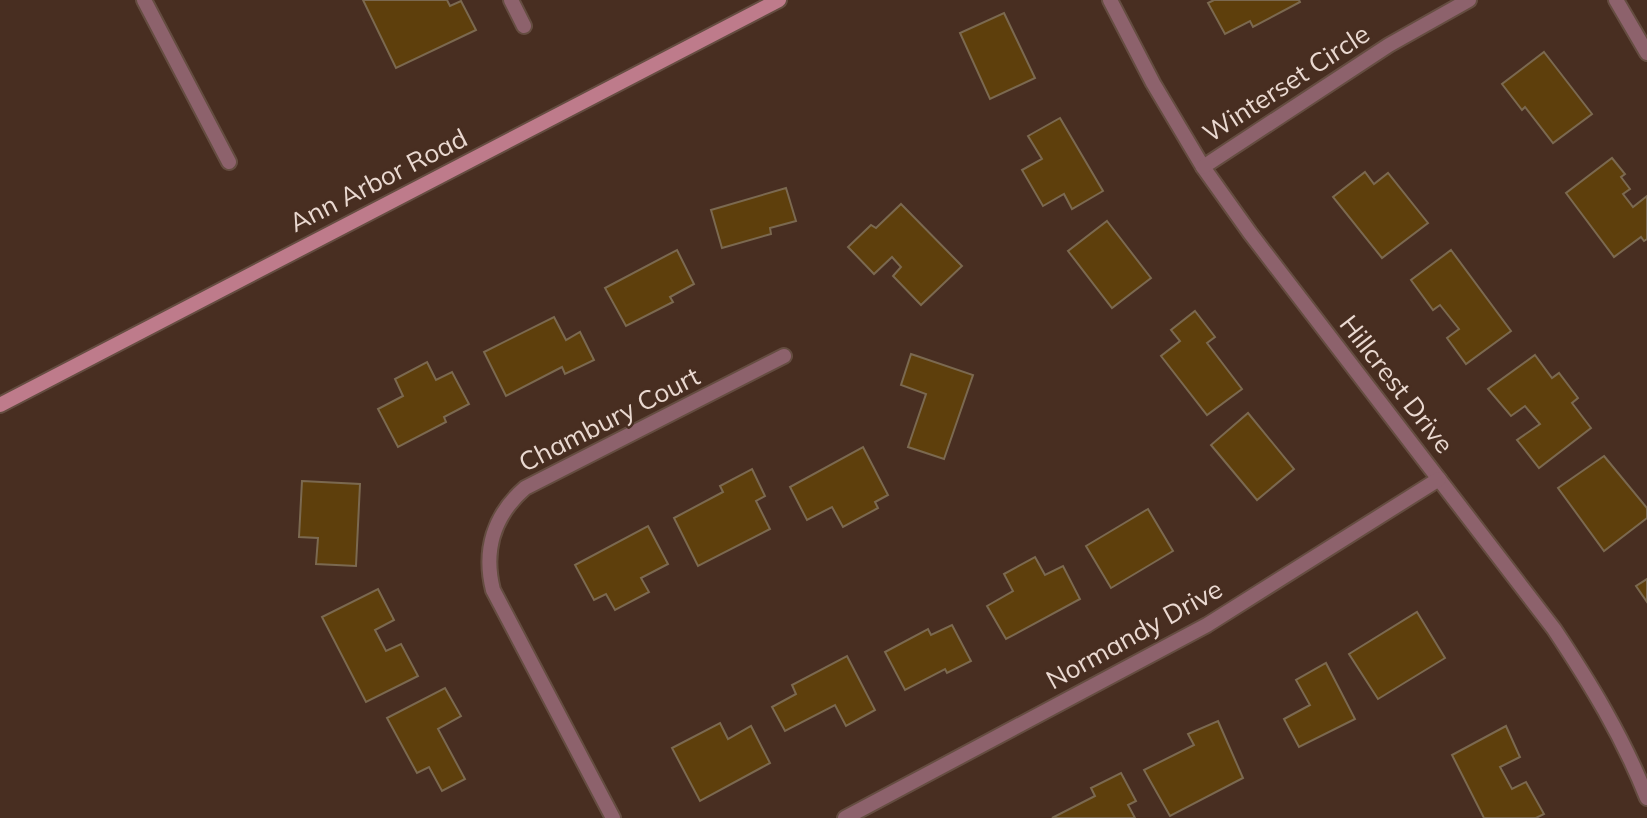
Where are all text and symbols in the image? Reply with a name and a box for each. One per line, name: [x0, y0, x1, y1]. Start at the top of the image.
street label: Winterset Circle: [1196, 17, 1376, 149]
street label: Ann Arbor Road: [283, 121, 473, 239]
street label: Hillcrest Drive: [1333, 308, 1461, 460]
street label: Chambury Court: [513, 359, 705, 479]
street label: Normandy Drive: [1040, 572, 1228, 696]

